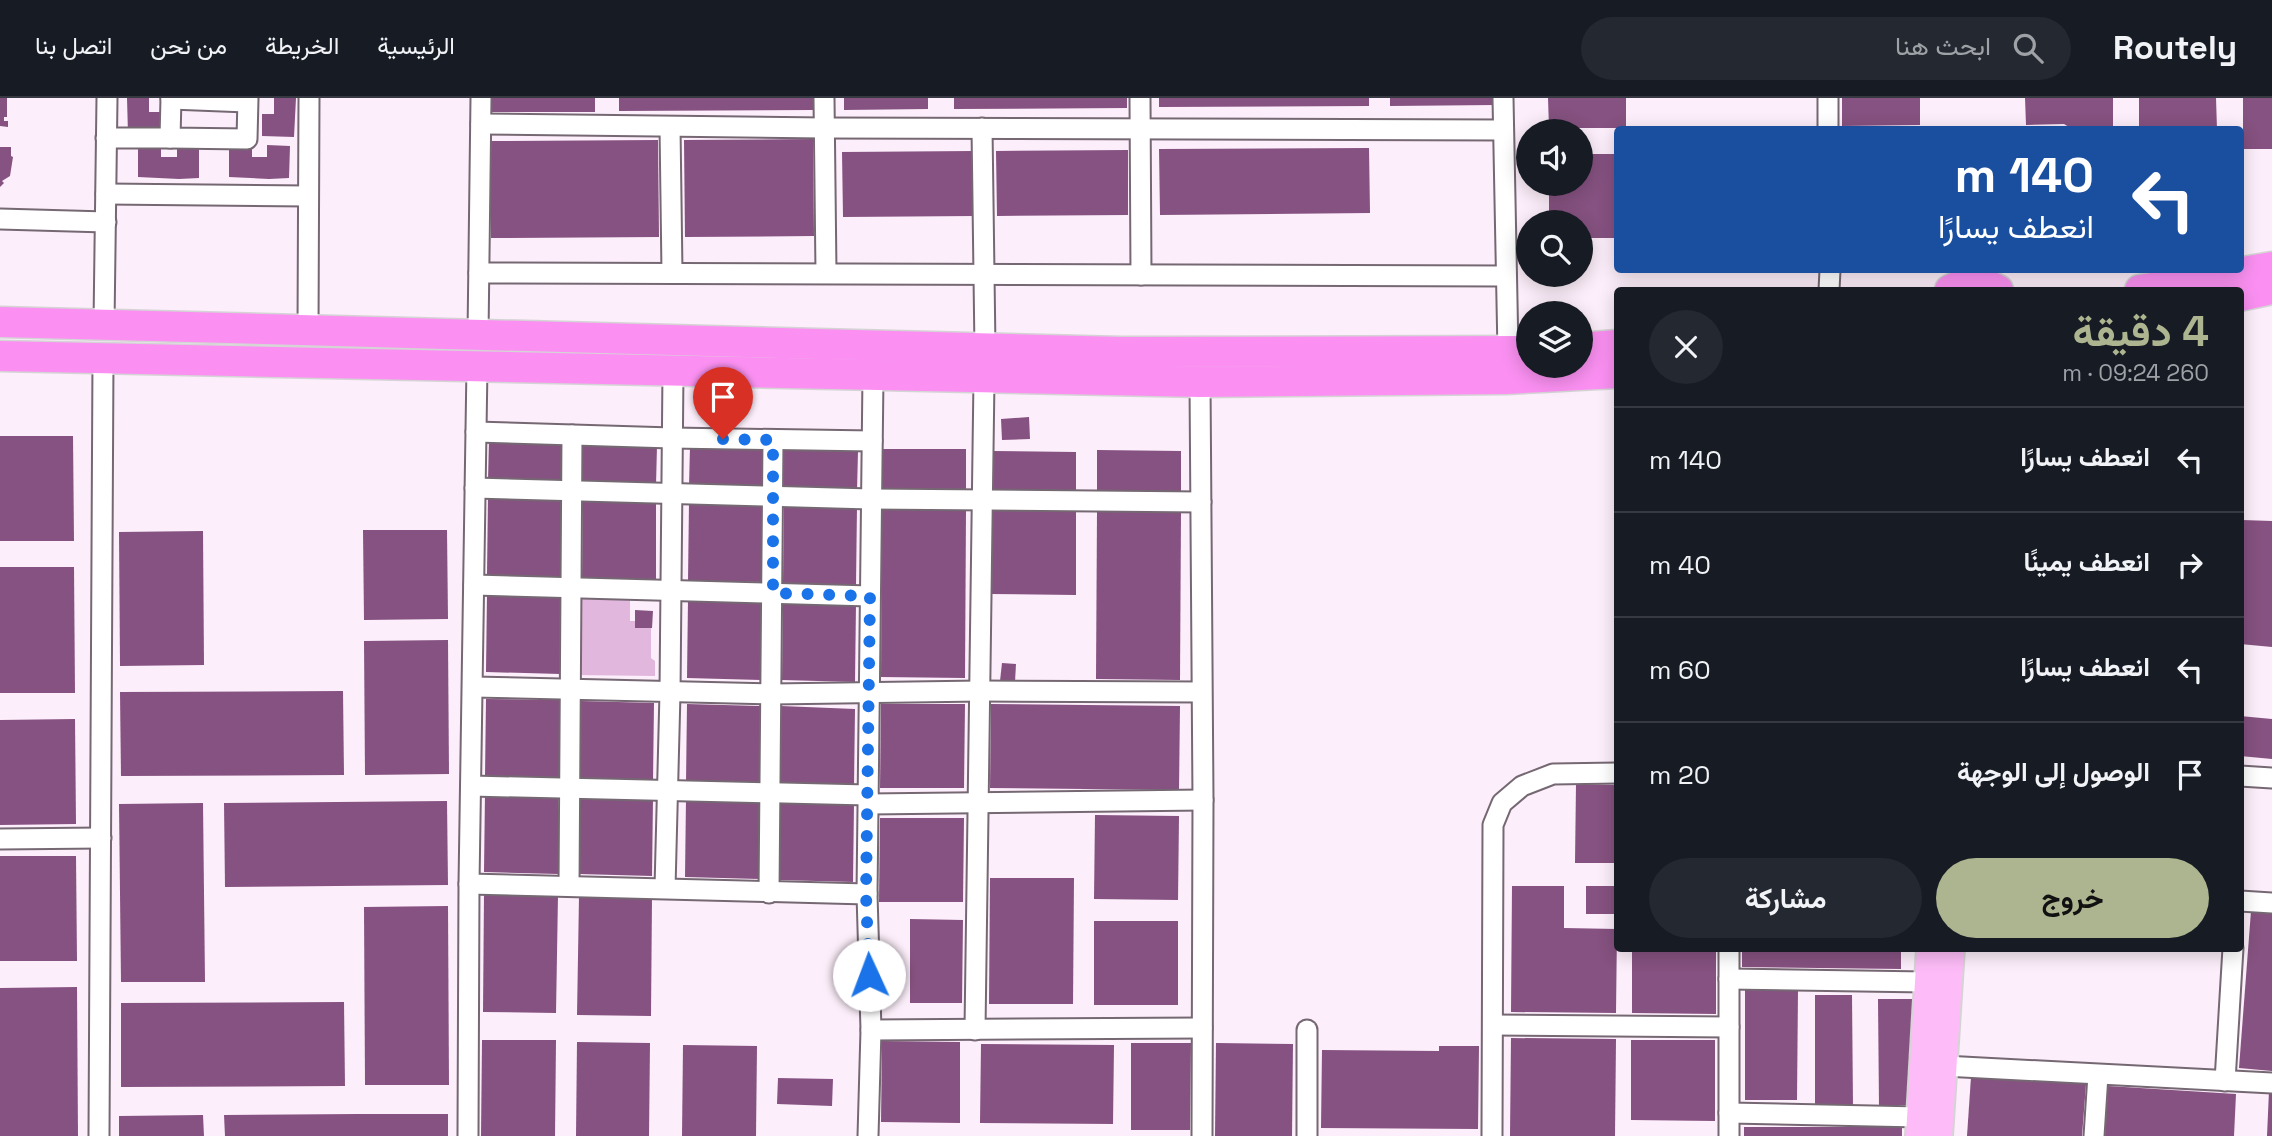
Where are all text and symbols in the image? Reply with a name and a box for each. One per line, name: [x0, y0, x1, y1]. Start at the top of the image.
search box: [1581, 17, 2071, 80]
text: Routely: [2113, 27, 2237, 69]
text: ابحث هنا: [1895, 29, 1991, 63]
icon: search: [2009, 29, 2047, 67]
text: اتصل بنا: [35, 30, 112, 61]
text: من نحن: [150, 30, 227, 61]
text: الخريطة: [265, 30, 339, 61]
text: الرئيسية: [377, 30, 455, 61]
map controls: [1516, 119, 1593, 378]
button: sound: [1516, 119, 1593, 196]
text: 140 m: [1955, 144, 2094, 206]
icon: left: [2118, 154, 2209, 245]
text: انعطف يسارًا: [1938, 207, 2094, 247]
button: search: [1516, 210, 1593, 287]
button: layers: [1516, 301, 1593, 378]
text: 4 دقيقة: [2073, 305, 2209, 358]
button: close: [1649, 310, 1723, 384]
text: 260 m · 09:24: [2062, 358, 2209, 388]
pin: [693, 367, 753, 439]
icon: arrive: [704, 378, 742, 416]
text: انعطف يسارًا: [2020, 440, 2150, 474]
icon: left: [2171, 441, 2209, 479]
text: 140 m: [1649, 443, 1722, 477]
text: انعطف يمينًا: [2024, 545, 2150, 579]
icon: right: [2171, 546, 2209, 584]
text: 40 m: [1649, 548, 1711, 582]
text: انعطف يسارًا: [2020, 650, 2150, 684]
icon: left: [2171, 651, 2209, 689]
text: 60 m: [1649, 653, 1711, 687]
text: الوصول إلى الوجهة: [1957, 755, 2150, 789]
icon: arrive: [2171, 756, 2209, 794]
text: 20 m: [1649, 758, 1710, 792]
button: مشاركة: [1649, 858, 1922, 938]
button: خروج: [1936, 858, 2209, 938]
position arrow: [832, 938, 906, 1012]

